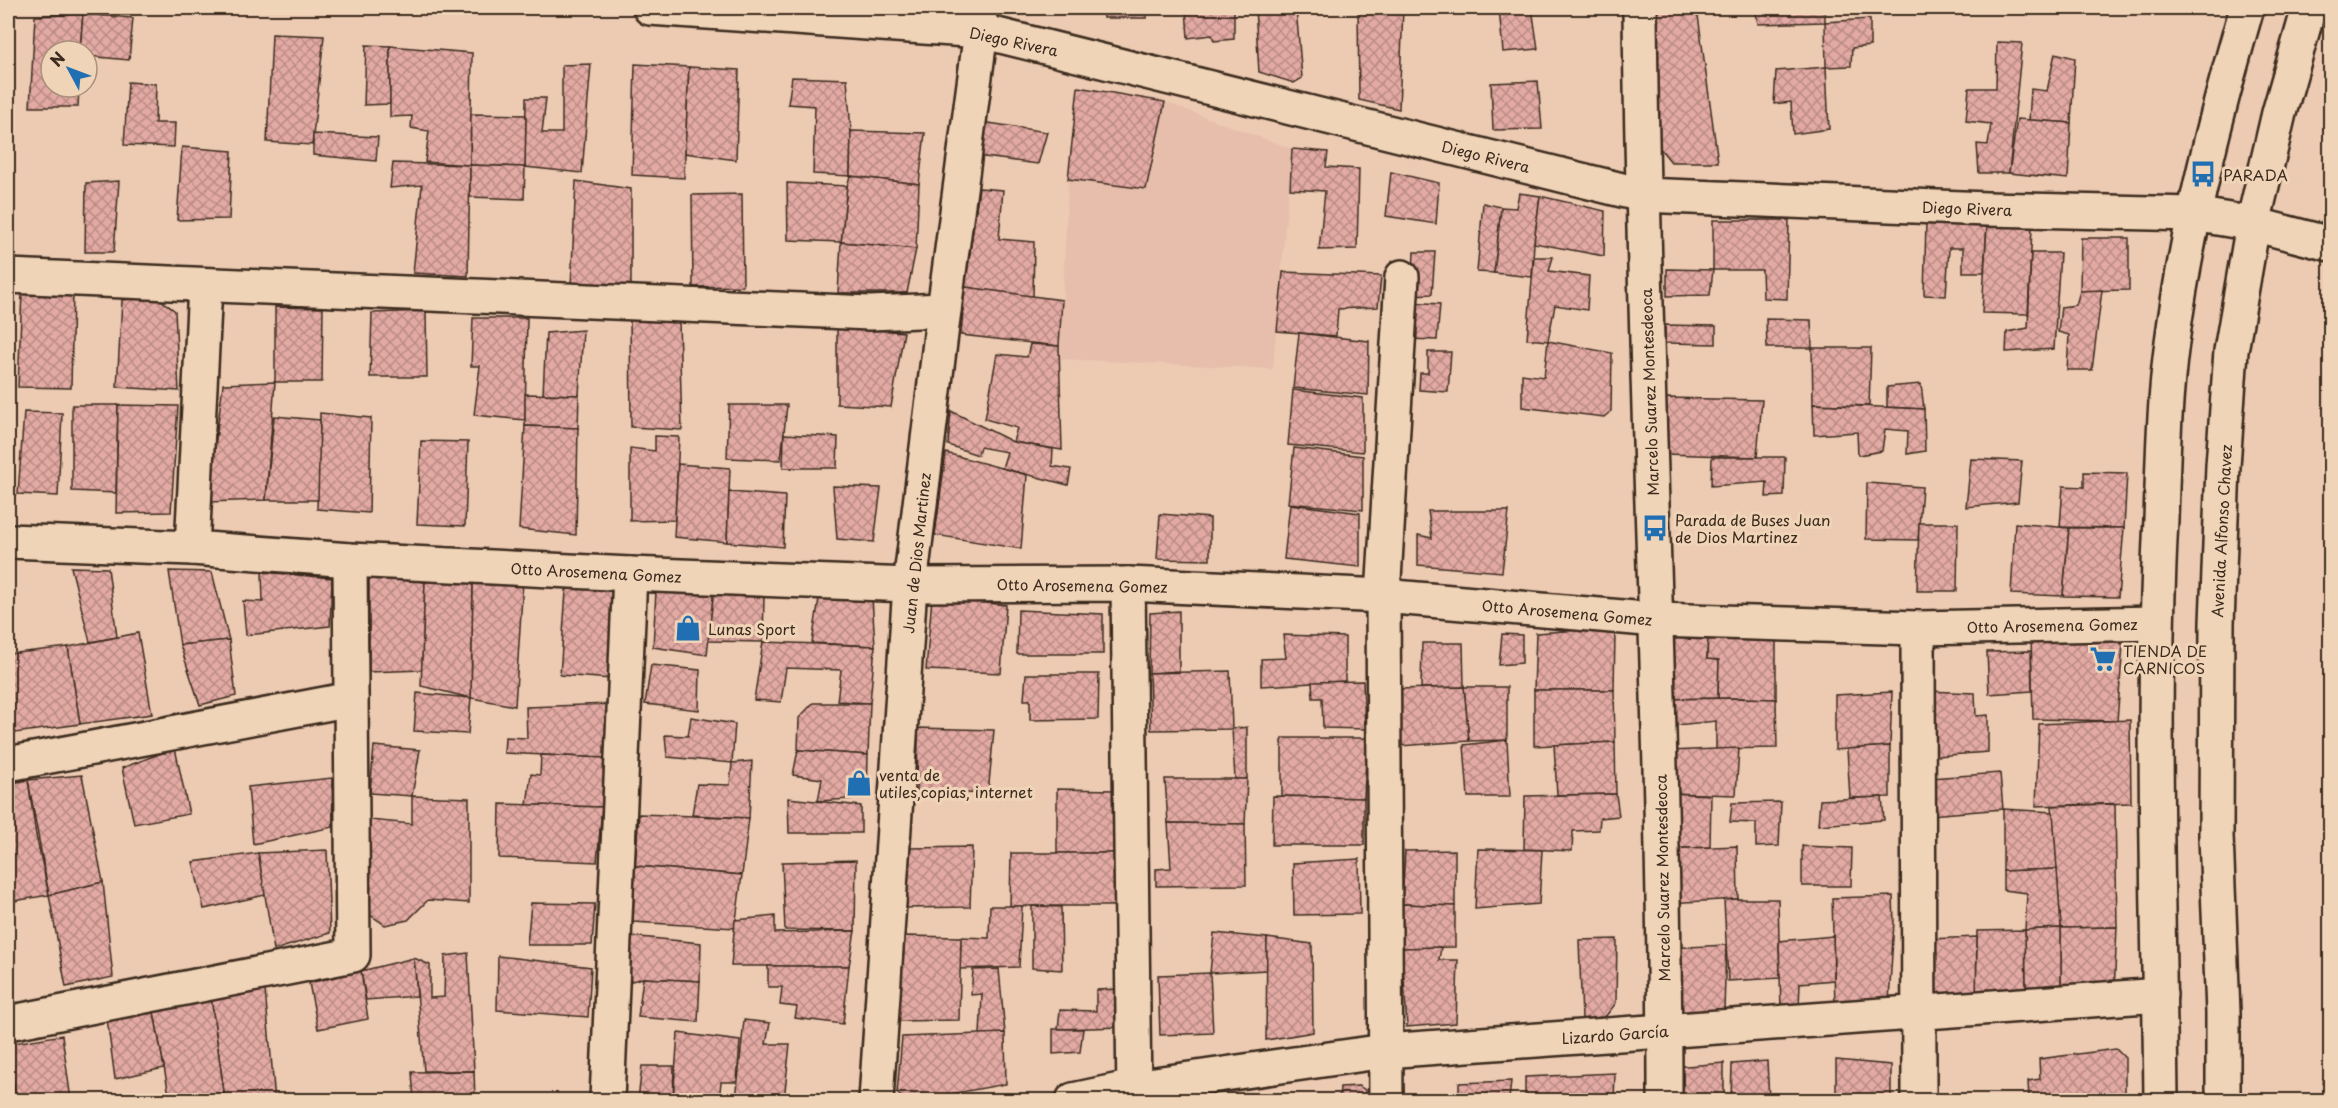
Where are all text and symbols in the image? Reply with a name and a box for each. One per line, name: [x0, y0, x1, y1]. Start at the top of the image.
street label: Diego Rivera: [967, 20, 1061, 62]
north arrow: [39, 39, 99, 99]
text: N: [44, 46, 70, 71]
street label: Diego Rivera: [1439, 134, 1533, 178]
bus stop icon: PARADA: [2188, 159, 2218, 189]
place label: PARADA: [2223, 163, 2288, 186]
street label: Diego Rivera: [1921, 195, 2013, 221]
street label: Marcelo Suarez Montesdeoca: [1634, 287, 1664, 496]
street label: Avenida Alfonso Chavez: [2205, 444, 2237, 618]
street label: Juan de Dios Martinez: [896, 472, 936, 634]
place label: Parada de Buses Juan de Dios Martinez: [1675, 508, 1830, 548]
bus stop icon: Parada de Buses Juan de Dios Martinez: [1640, 513, 1670, 543]
street label: Otto Arosemena Gomez: [510, 556, 682, 588]
street label: Otto Arosemena Gomez: [996, 572, 1168, 598]
street label: Otto Arosemena Gomez: [1481, 593, 1653, 631]
street label: Otto Arosemena Gomez: [1966, 612, 2138, 638]
shop icon: Lunas Sport: [673, 613, 703, 643]
place label: Lunas Sport: [708, 617, 796, 640]
place label: TIENDA DE CARNICOS: [2123, 639, 2207, 679]
supermarket icon: TIENDA DE CARNICOS: [2088, 644, 2118, 674]
place label: venta de utiles,copias, internet: [879, 763, 1033, 803]
shop icon: venta de utiles,copias, internet: [844, 768, 874, 798]
street label: Marcelo Suarez Montesdeoca: [1649, 773, 1675, 982]
street label: Lizardo García: [1561, 1019, 1670, 1049]

